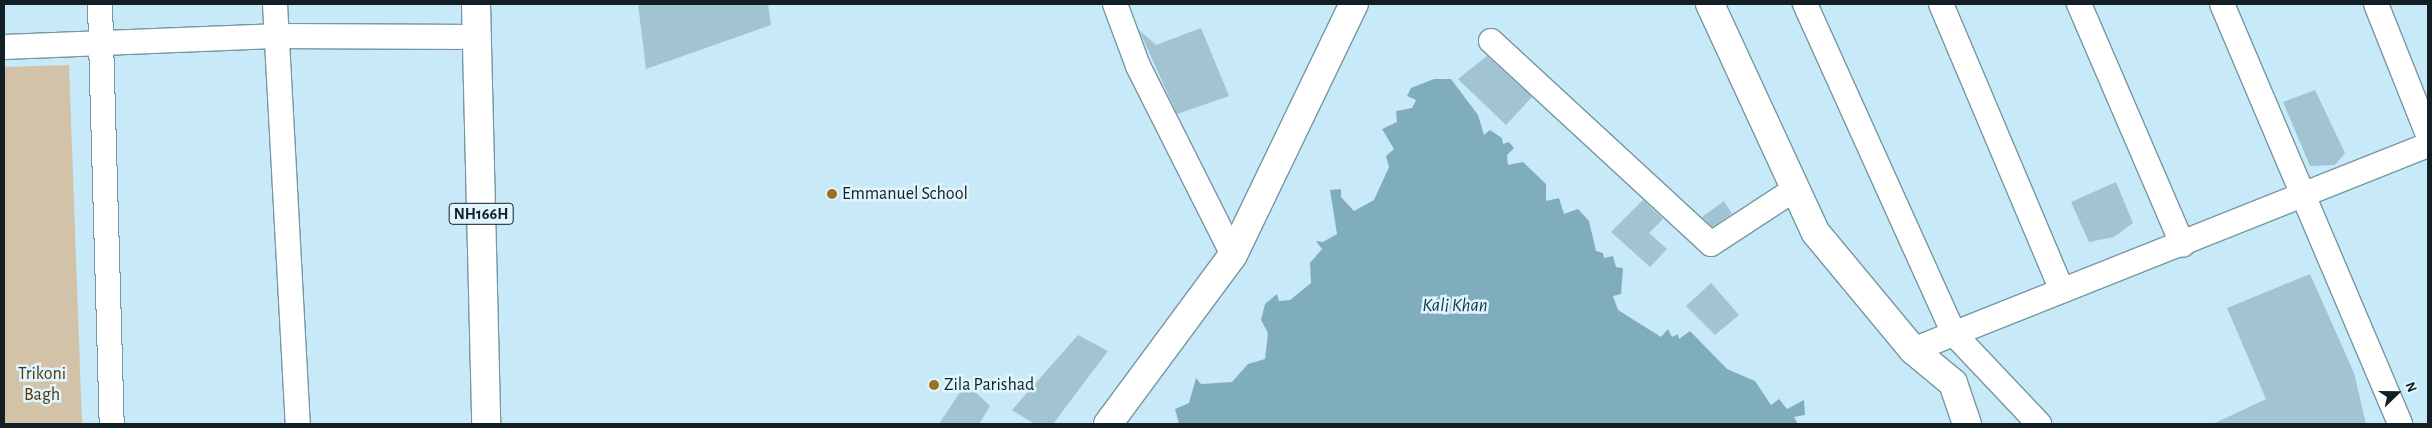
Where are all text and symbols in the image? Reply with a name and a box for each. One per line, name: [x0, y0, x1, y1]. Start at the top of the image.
place label: Emmanuel School: [842, 183, 968, 205]
marker: Emmanuel School: [826, 188, 838, 200]
road number: NH166H: [448, 200, 514, 228]
water label: Kali Khan: [1422, 295, 1488, 317]
park label: Trikoni Bagh: [18, 364, 66, 406]
north arrow: [2372, 368, 2422, 418]
place label: Zila Parishad: [944, 374, 1034, 396]
marker: Zila Parishad: [928, 379, 940, 391]
text: N: [2403, 380, 2419, 395]

